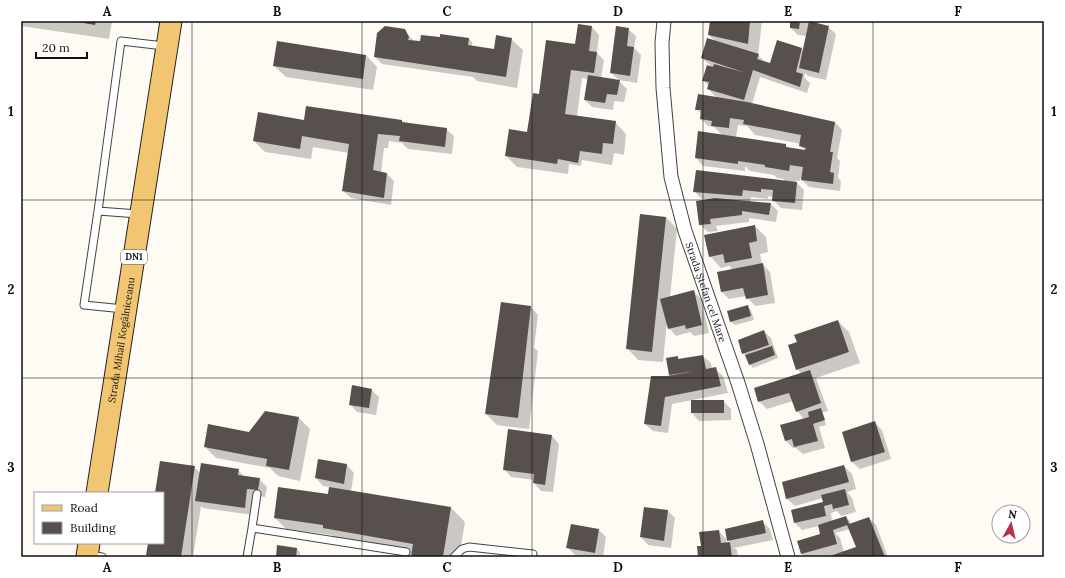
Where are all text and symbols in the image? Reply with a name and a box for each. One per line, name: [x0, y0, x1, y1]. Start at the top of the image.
text: A: [103, 3, 112, 20]
text: B: [273, 3, 282, 20]
text: C: [443, 3, 452, 20]
text: D: [613, 3, 623, 20]
text: E: [784, 3, 792, 20]
text: F: [954, 3, 962, 20]
scale bar: [36, 34, 87, 60]
text: 20 m: [42, 40, 70, 55]
text: 1: [8, 103, 14, 120]
text: 1: [1051, 103, 1057, 120]
street label: Strada Ștefan cel Mare: [682, 241, 729, 345]
road number: DN1: [121, 250, 147, 264]
street label: Strada Mihail Kogălniceanu: [105, 276, 138, 404]
text: 2: [8, 281, 15, 298]
text: 2: [1051, 281, 1058, 298]
text: 3: [7, 459, 15, 476]
text: 3: [1050, 459, 1058, 476]
legend: [34, 492, 164, 544]
text: Road: [70, 500, 98, 515]
north arrow: [991, 504, 1031, 544]
text: N: [1007, 507, 1018, 522]
text: Building: [70, 520, 116, 535]
text: A: [103, 559, 112, 576]
text: B: [273, 559, 282, 576]
text: C: [443, 559, 452, 576]
text: D: [613, 559, 623, 576]
text: E: [784, 559, 792, 576]
text: F: [954, 559, 962, 576]

